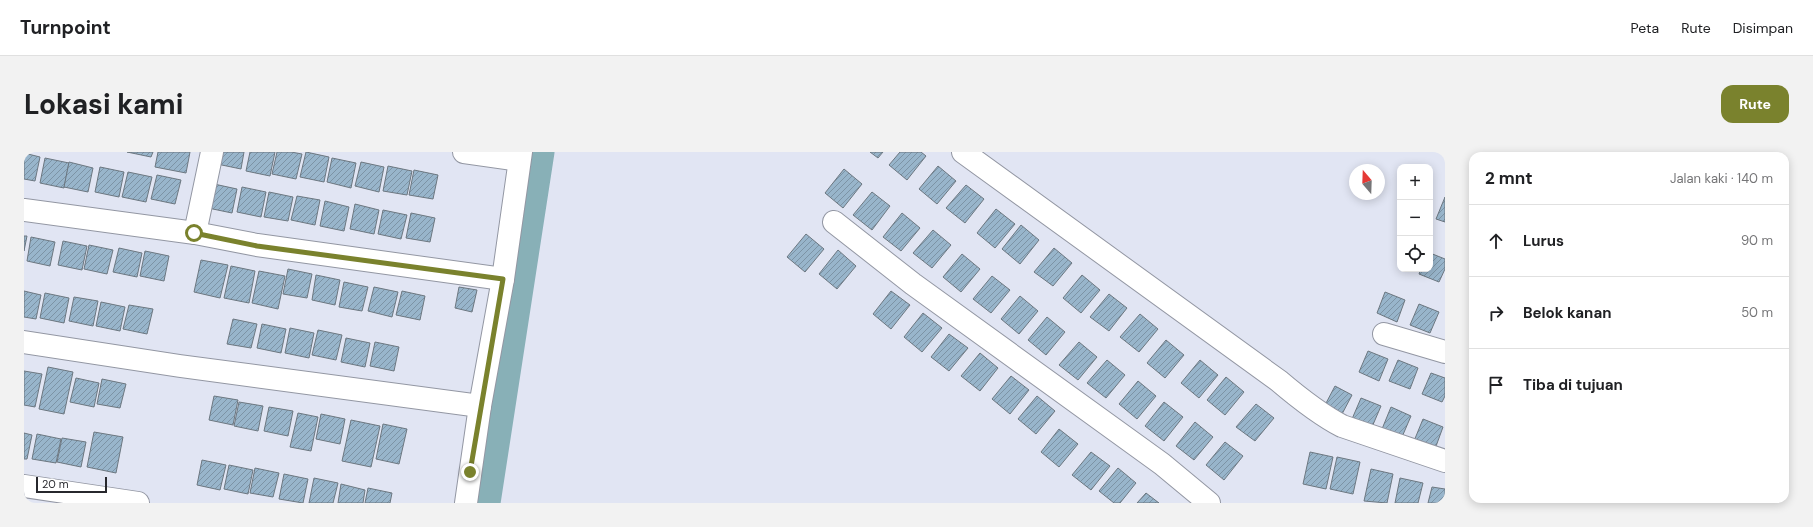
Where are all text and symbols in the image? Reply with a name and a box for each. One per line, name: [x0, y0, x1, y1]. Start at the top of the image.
text: Turnpoint: [20, 15, 111, 40]
text: Peta: [1631, 19, 1659, 37]
text: Rute: [1681, 19, 1711, 37]
text: Disimpan: [1733, 19, 1793, 37]
button: Rute: [1721, 85, 1789, 123]
text: Lokasi kami: [24, 86, 183, 123]
north arrow: [1349, 164, 1385, 200]
map controls: [1397, 164, 1433, 272]
button: +: [1397, 164, 1433, 200]
text: 2 mnt: [1485, 167, 1533, 189]
text: Jalan kaki · 140 m: [1670, 170, 1773, 187]
button: −: [1397, 200, 1433, 236]
route start: [185, 224, 203, 242]
icon: ahead: [1485, 230, 1507, 252]
text: Lurus: [1523, 231, 1564, 251]
text: 90 m: [1741, 232, 1773, 249]
button: locate: [1397, 236, 1433, 272]
icon: right: [1485, 302, 1507, 324]
text: Belok kanan: [1523, 303, 1611, 323]
text: 50 m: [1741, 304, 1773, 321]
icon: arrive: [1485, 374, 1507, 396]
text: Tiba di tujuan: [1523, 375, 1623, 395]
route end: [461, 463, 479, 481]
scale bar: [36, 475, 107, 494]
text: 20 m: [42, 477, 68, 491]

